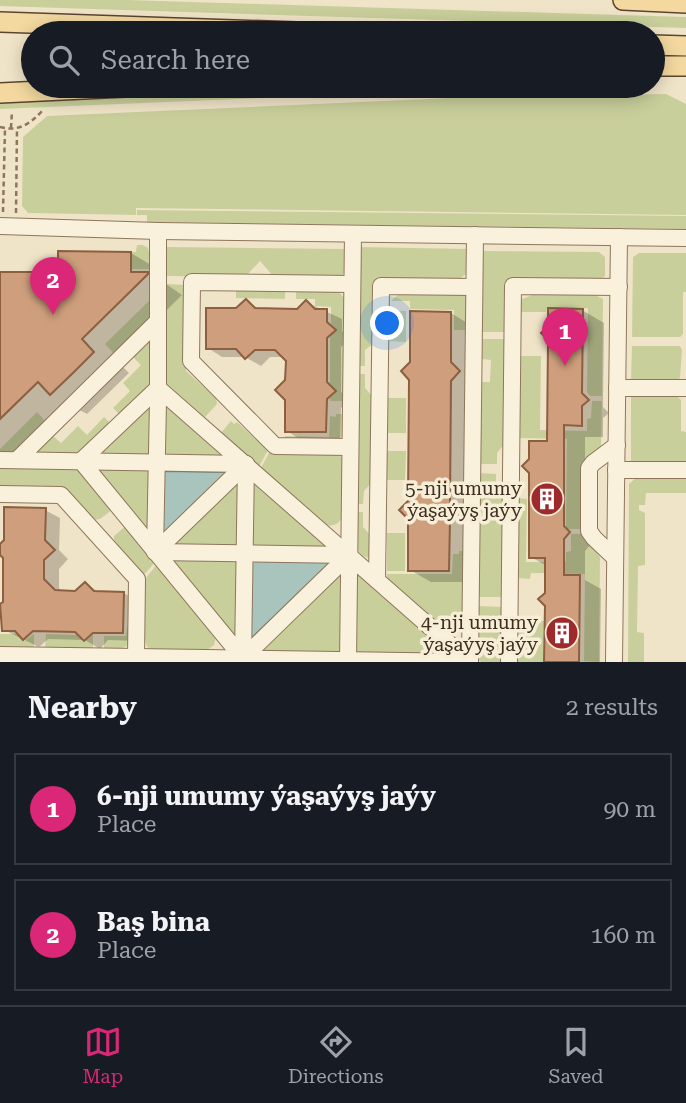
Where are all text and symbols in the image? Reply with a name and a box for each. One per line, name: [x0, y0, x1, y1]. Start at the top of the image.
search box: [21, 21, 665, 98]
icon: search: [45, 41, 83, 79]
text: Search here: [101, 45, 250, 75]
pin: 2: [30, 257, 76, 315]
your location: [370, 306, 404, 340]
pin: 1: [542, 308, 588, 366]
place label: 5-nji umumy ýaşaýyş jaýy: [405, 477, 523, 522]
building icon: 5-nji umumy ýaşaýyş jaýy: [528, 480, 566, 518]
place label: 4-nji umumy ýaşaýyş jaýy: [421, 611, 539, 656]
building icon: 4-nji umumy ýaşaýyş jaýy: [543, 614, 581, 652]
text: Nearby: [28, 690, 137, 725]
text: 2 results: [566, 694, 658, 721]
text: 6-nji umumy ýaşaýyş jaýy: [97, 781, 436, 811]
text: 1: [47, 796, 59, 823]
text: 90 m: [603, 796, 656, 823]
text: Place: [97, 811, 156, 838]
text: Baş bina: [97, 907, 210, 937]
text: 2: [47, 922, 59, 949]
text: 160 m: [591, 922, 656, 949]
text: Place: [97, 937, 156, 964]
tab: Map: [82, 1023, 123, 1088]
tab: Directions: [288, 1023, 384, 1088]
tab: Saved: [548, 1023, 604, 1088]

